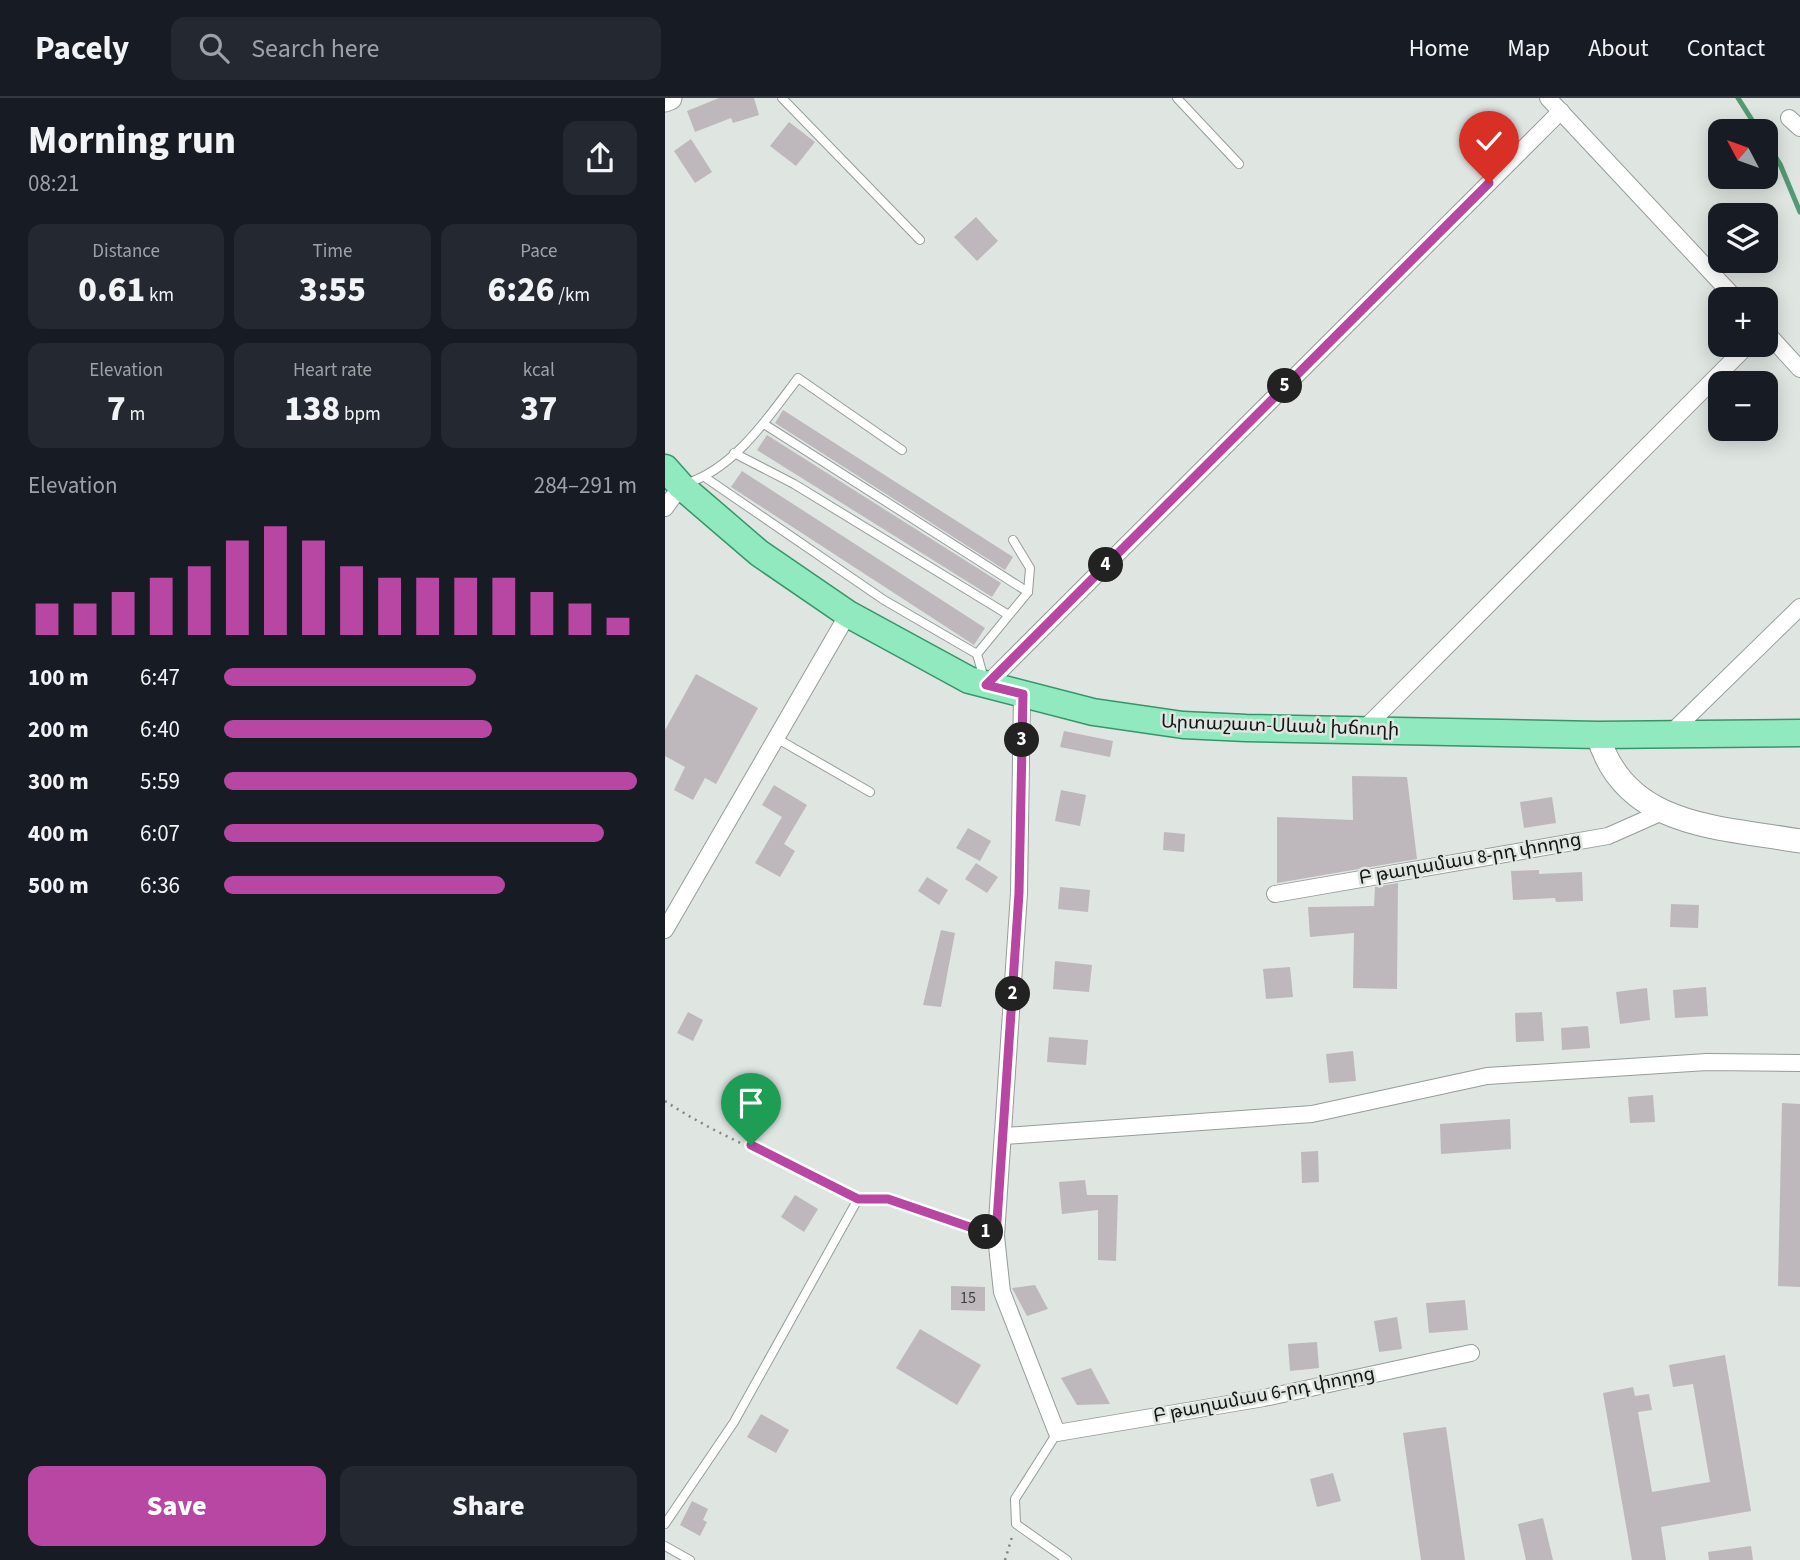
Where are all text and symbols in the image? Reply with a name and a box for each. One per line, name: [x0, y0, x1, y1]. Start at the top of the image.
search box: [171, 17, 661, 80]
text: Pacely: [35, 25, 129, 72]
icon: search: [195, 29, 233, 67]
text: Search here: [251, 30, 379, 67]
text: Home: [1409, 31, 1469, 66]
text: Map: [1507, 31, 1550, 66]
text: About: [1588, 31, 1649, 66]
text: Contact: [1687, 31, 1765, 66]
pin: [1459, 111, 1519, 183]
text: Morning run: [28, 114, 236, 168]
north arrow: [1708, 119, 1778, 189]
map controls: [1708, 119, 1778, 441]
button: share: [563, 121, 637, 195]
icon: check: [1470, 122, 1508, 160]
text: 08:21: [28, 167, 79, 200]
button: layers: [1708, 203, 1778, 273]
text: Distance: [92, 238, 160, 265]
text: Time: [312, 238, 353, 265]
text: Pace: [520, 238, 557, 265]
text: 0.61: [78, 265, 145, 315]
text: 3:55: [299, 265, 366, 315]
text: 6:26: [488, 265, 554, 315]
text: km: [145, 282, 174, 309]
text: /km: [554, 282, 590, 309]
button: +: [1708, 287, 1778, 357]
text: Elevation: [89, 357, 163, 384]
text: Heart rate: [293, 357, 372, 384]
text: kcal: [523, 357, 555, 384]
pin: 5: [1267, 368, 1303, 404]
button: −: [1708, 371, 1778, 441]
text: 5: [1279, 372, 1290, 399]
text: 7: [107, 384, 126, 434]
text: 138: [284, 384, 340, 434]
text: 37: [520, 384, 558, 434]
text: m: [126, 401, 145, 428]
text: bpm: [340, 401, 381, 428]
text: Elevation: [28, 469, 118, 502]
text: 284–291 m: [534, 469, 637, 502]
pin: 4: [1089, 547, 1123, 582]
text: 4: [1100, 551, 1111, 578]
text: 100 m: [28, 661, 89, 694]
text: 6:47: [140, 661, 180, 694]
street label: Արտաշատ-Սևան խճուղի: [1160, 708, 1400, 744]
text: 200 m: [28, 713, 89, 746]
text: 6:40: [140, 713, 180, 746]
pin: 3: [1005, 722, 1039, 758]
text: 3: [1016, 726, 1027, 753]
text: 300 m: [28, 765, 89, 798]
text: 5:59: [140, 765, 180, 798]
text: 400 m: [28, 817, 89, 850]
text: 6:07: [140, 817, 180, 850]
street label: Բ թաղամաս 8-րդ փողոց: [1357, 826, 1583, 892]
text: 500 m: [28, 869, 89, 902]
text: 6:36: [140, 869, 180, 902]
pin: 2: [995, 976, 1031, 1012]
text: 2: [1007, 980, 1018, 1007]
pin: [721, 1073, 781, 1145]
icon: arrive: [732, 1084, 770, 1122]
pin: 1: [969, 1214, 1003, 1250]
text: 1: [980, 1218, 991, 1245]
house number: 15: [960, 1287, 976, 1309]
street label: Բ թաղամաս 6-րդ փողոց: [1151, 1360, 1377, 1430]
button: Save: [28, 1466, 326, 1546]
button: Share: [340, 1466, 637, 1546]

